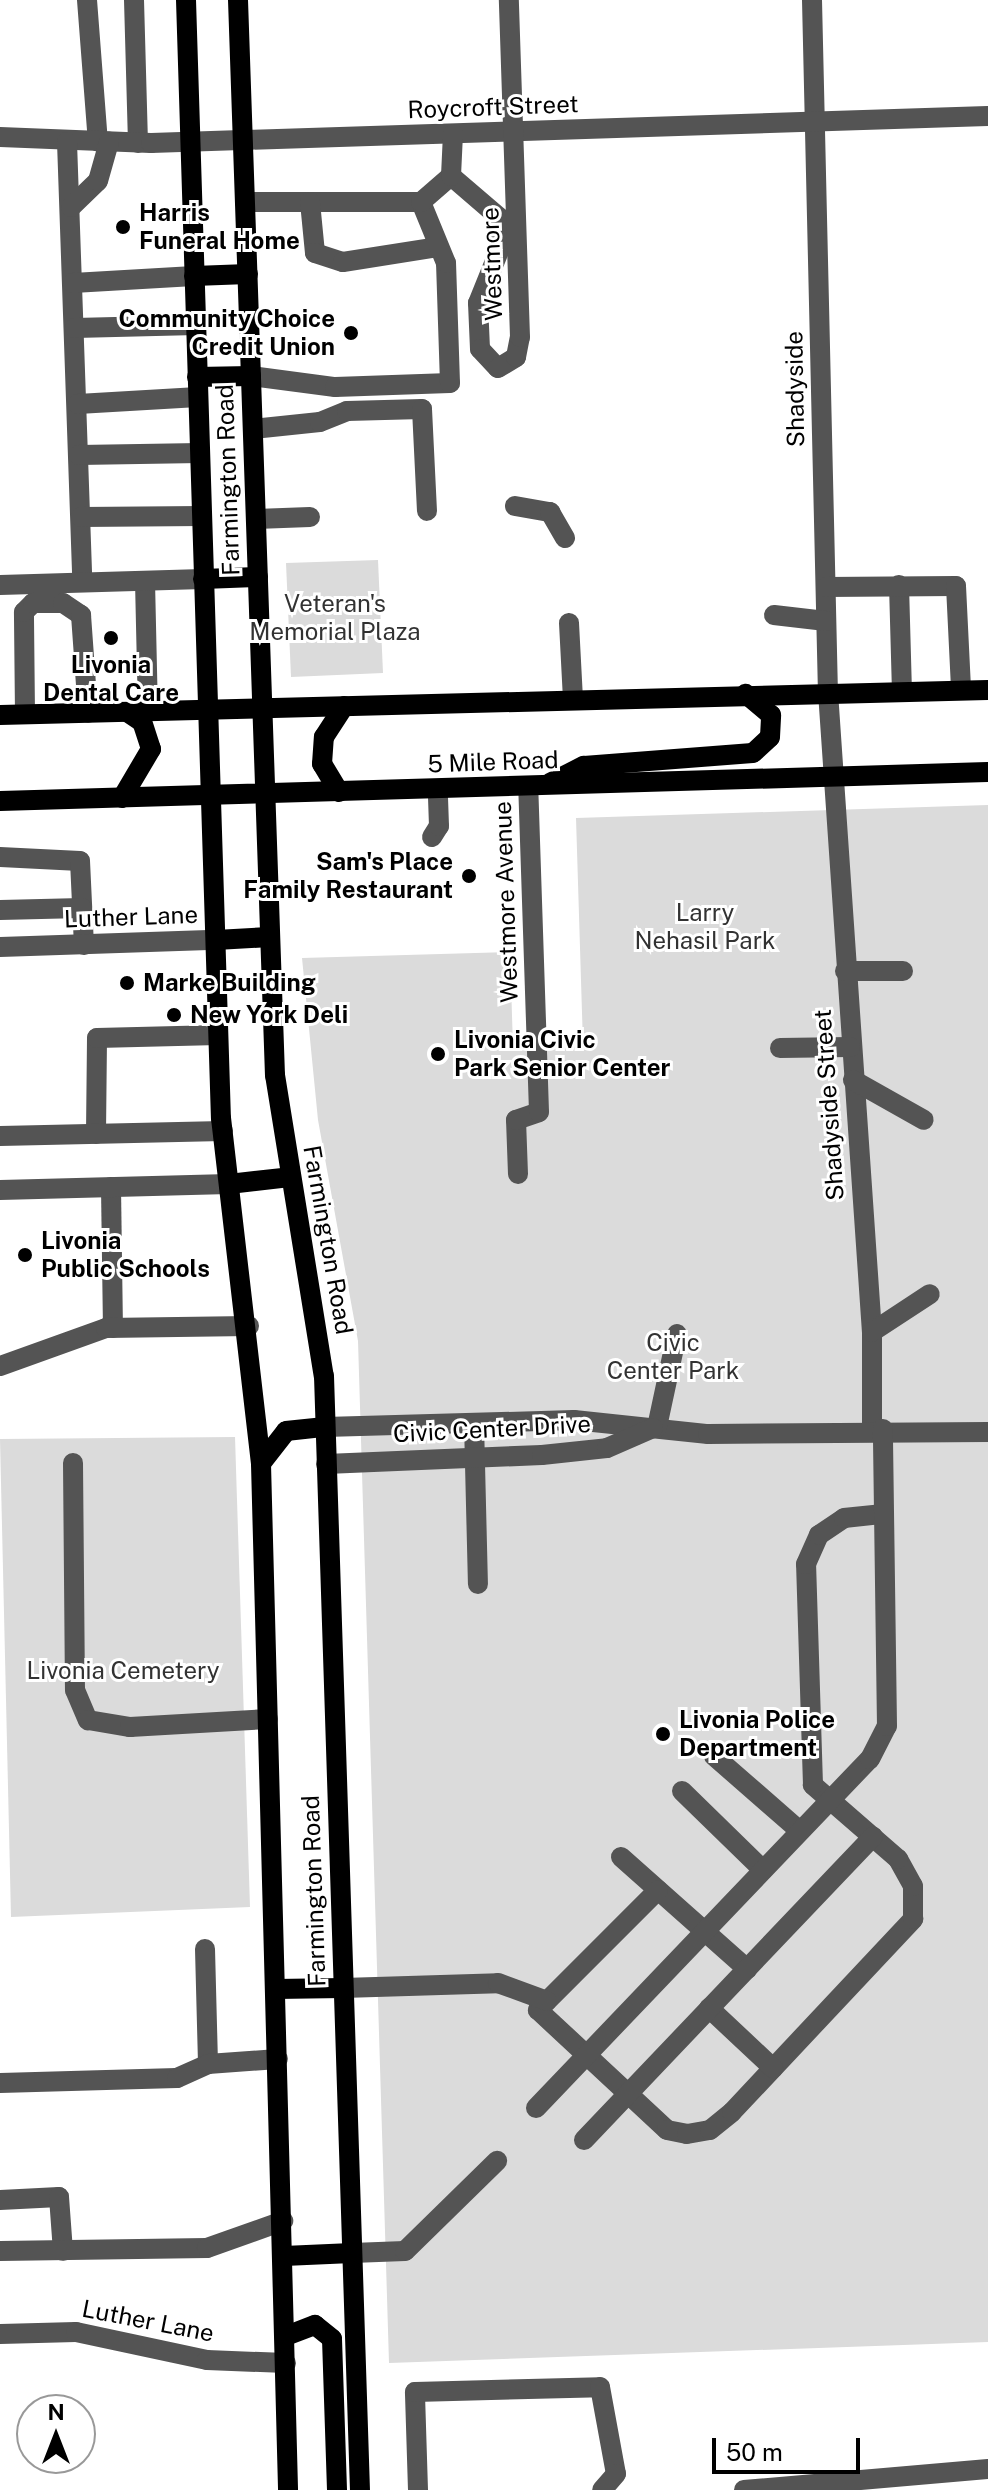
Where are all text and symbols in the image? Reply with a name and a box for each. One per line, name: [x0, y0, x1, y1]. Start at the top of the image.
street label: Roycroft Street: [407, 90, 579, 124]
place label: Harris Funeral Home: [139, 199, 300, 255]
street label: Westmore: [476, 207, 508, 321]
marker: Harris Funeral Home: [114, 218, 132, 236]
place label: Community Choice Credit Union: [118, 305, 335, 361]
marker: Community Choice Credit Union: [342, 324, 360, 342]
street label: Shadyside: [780, 331, 810, 447]
street label: Farmington Road: [210, 384, 246, 576]
park label: Veteran's Memorial Plaza: [249, 590, 421, 646]
marker: Livonia Dental Care: [102, 629, 120, 647]
place label: Livonia Dental Care: [43, 651, 179, 707]
street label: 5 Mile Road: [427, 745, 559, 779]
street label: Westmore Avenue: [488, 801, 524, 1003]
place label: Sam's Place Family Restaurant: [243, 848, 453, 904]
marker: Sam's Place Family Restaurant: [460, 867, 478, 885]
park label: Larry Nehasil Park: [635, 899, 775, 955]
street label: Luther Lane: [64, 900, 198, 934]
place label: Marke Building: [143, 969, 316, 997]
marker: Marke Building: [118, 974, 136, 992]
place label: New York Deli: [190, 1001, 348, 1029]
marker: New York Deli: [165, 1006, 183, 1024]
street label: Shadyside Street: [808, 1008, 850, 1202]
place label: Livonia Civic Park Senior Center: [454, 1026, 670, 1082]
marker: Livonia Civic Park Senior Center: [429, 1045, 447, 1063]
street label: Farmington Road: [297, 1143, 359, 1337]
place label: Livonia Public Schools: [41, 1227, 210, 1283]
marker: Livonia Public Schools: [16, 1246, 34, 1264]
park label: Civic Center Park: [607, 1329, 739, 1385]
street label: Civic Center Drive: [392, 1409, 592, 1449]
park label: Livonia Cemetery: [26, 1657, 220, 1685]
place label: Livonia Police Department: [679, 1706, 835, 1762]
marker: Livonia Police Department: [654, 1725, 672, 1743]
street label: Farmington Road: [296, 1795, 332, 1987]
street label: Luther Lane: [79, 2294, 217, 2348]
north arrow: [16, 2394, 96, 2474]
text: N: [47, 2399, 65, 2425]
scale bar: [716, 2422, 864, 2472]
text: 50 m: [726, 2438, 783, 2466]

